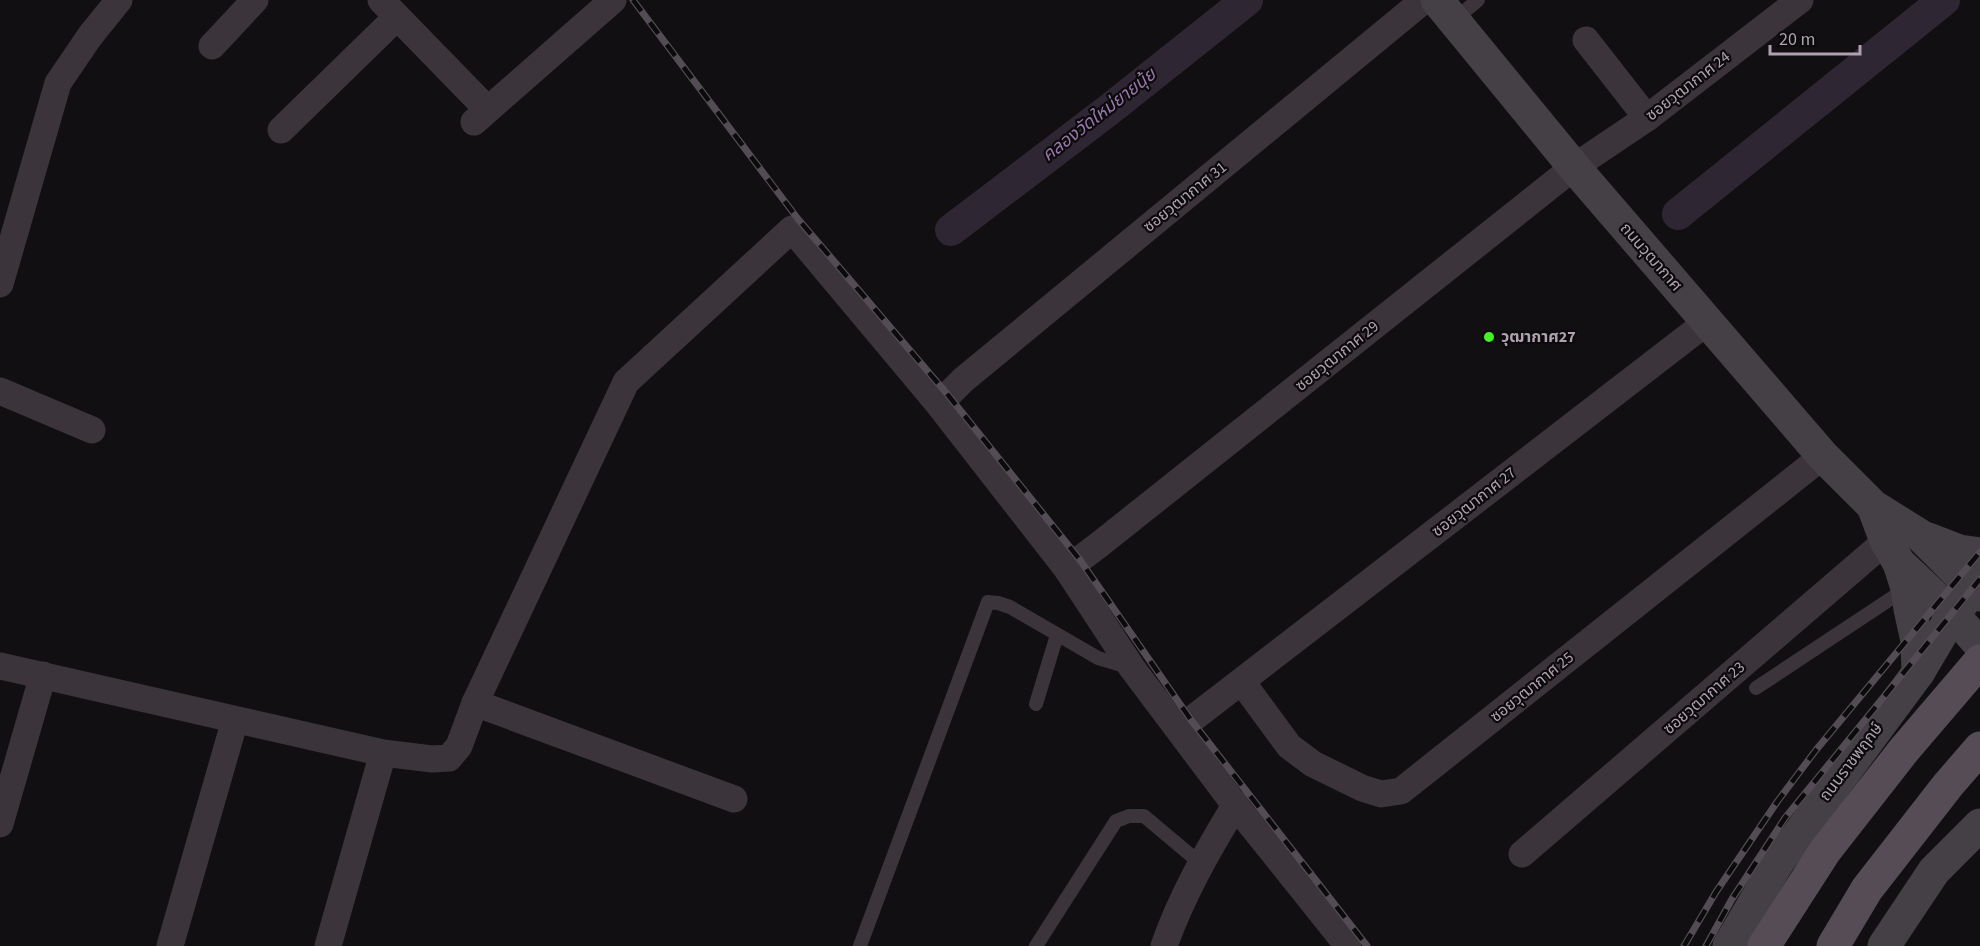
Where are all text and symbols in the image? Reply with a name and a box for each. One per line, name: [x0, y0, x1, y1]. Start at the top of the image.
scale bar: [1770, 18, 1860, 56]
text: 20 m: [1779, 27, 1815, 52]
street label: ซอยวุฒากาศ 24: [1641, 46, 1735, 126]
water label: คลองวัดใหม่ยายนุ้ย: [1037, 62, 1162, 167]
street label: ซอยวุฒากาศ 31: [1139, 156, 1231, 238]
street label: ถนนวุฒากาศ: [1615, 218, 1687, 296]
street label: ซอยวุฒากาศ 29: [1291, 315, 1383, 397]
place label: วุฒากาศ27: [1501, 326, 1576, 348]
marker: วุฒากาศ27: [1482, 330, 1496, 344]
street label: ซอยวุฒากาศ 27: [1427, 462, 1521, 542]
street label: ซอยวุฒากาศ 25: [1486, 646, 1578, 728]
street label: ซอยวุฒากาศ 23: [1658, 656, 1750, 740]
street label: ถนนราชพฤกษ์: [1814, 718, 1888, 806]

